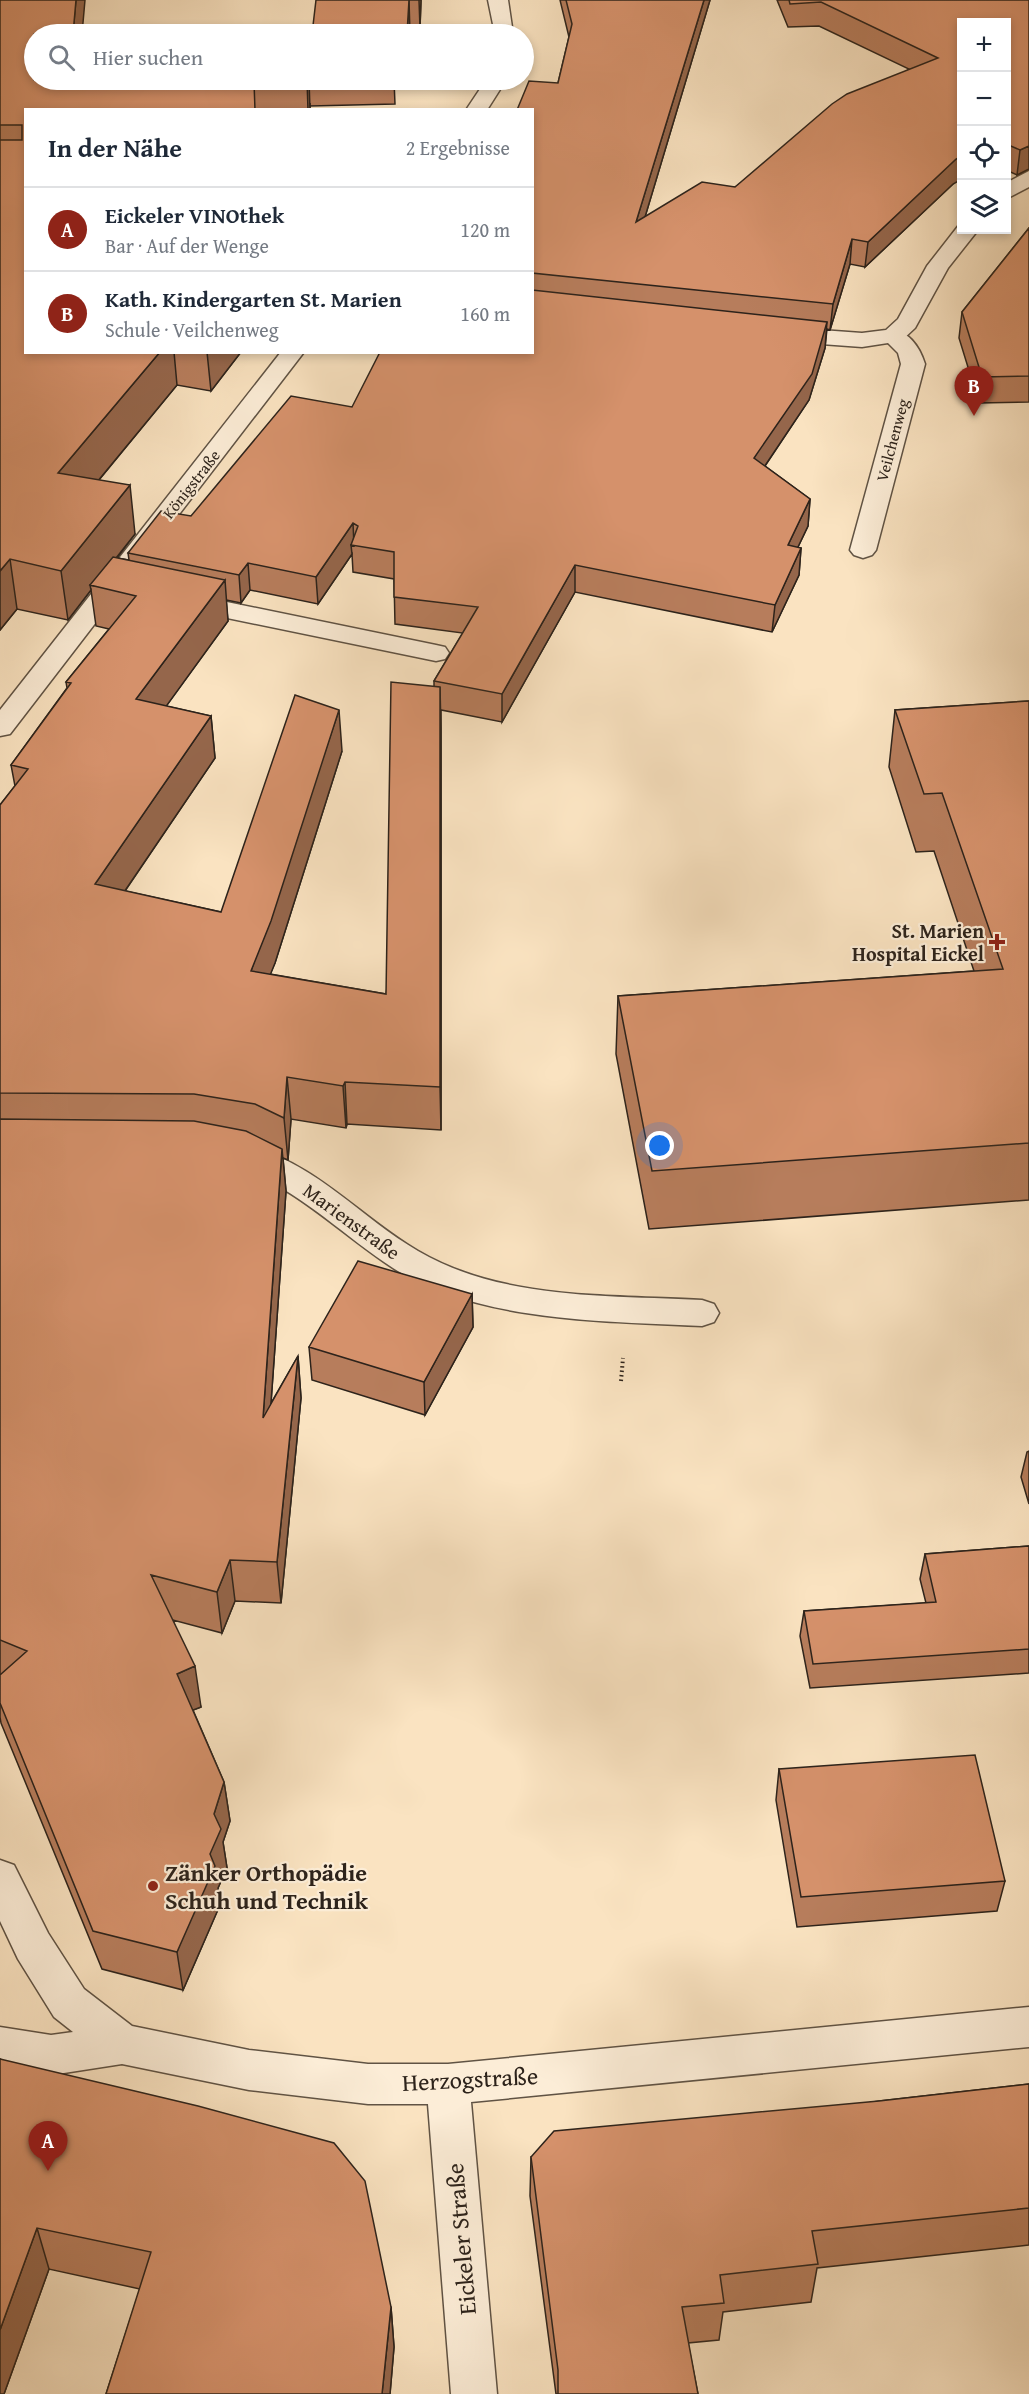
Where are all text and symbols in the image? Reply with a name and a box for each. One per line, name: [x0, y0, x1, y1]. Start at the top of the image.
map controls: [957, 18, 1011, 234]
button: +: [957, 18, 1011, 72]
search box: [24, 24, 534, 90]
icon: search: [45, 41, 78, 74]
text: Hier suchen: [93, 41, 203, 73]
button: −: [957, 72, 1011, 126]
button: locate: [957, 126, 1011, 180]
text: In der Nähe: [48, 128, 182, 167]
text: 2 Ergebnisse: [406, 133, 510, 162]
button: layers: [957, 180, 1011, 234]
text: Eickeler VINOthek: [105, 199, 284, 231]
text: A: [61, 215, 74, 244]
text: 120 m: [460, 215, 510, 244]
text: Bar · Auf der Wenge: [105, 231, 269, 260]
text: Kath. Kindergarten St. Marien: [105, 283, 402, 315]
text: B: [61, 299, 74, 328]
text: 160 m: [460, 299, 510, 328]
text: Schule · Veilchenweg: [105, 315, 279, 344]
pin: B: [954, 366, 994, 416]
street label: Veilchenweg: [869, 396, 915, 484]
street label: Königstraße: [156, 444, 226, 524]
place label: St. Marien Hospital Eickel: [852, 916, 984, 968]
marker: St. Marien Hospital Eickel: [988, 933, 1006, 951]
your location: [645, 1131, 674, 1160]
street label: Marienstraße: [297, 1176, 407, 1266]
place label: Zänker Orthopädie Schuh und Technik: [165, 1855, 368, 1918]
marker: Zänker Orthopädie Schuh und Technik: [146, 1879, 160, 1893]
street label: Herzogstraße: [401, 2058, 539, 2100]
pin: A: [28, 2122, 68, 2171]
street label: Eickeler Straße: [437, 2162, 485, 2316]

